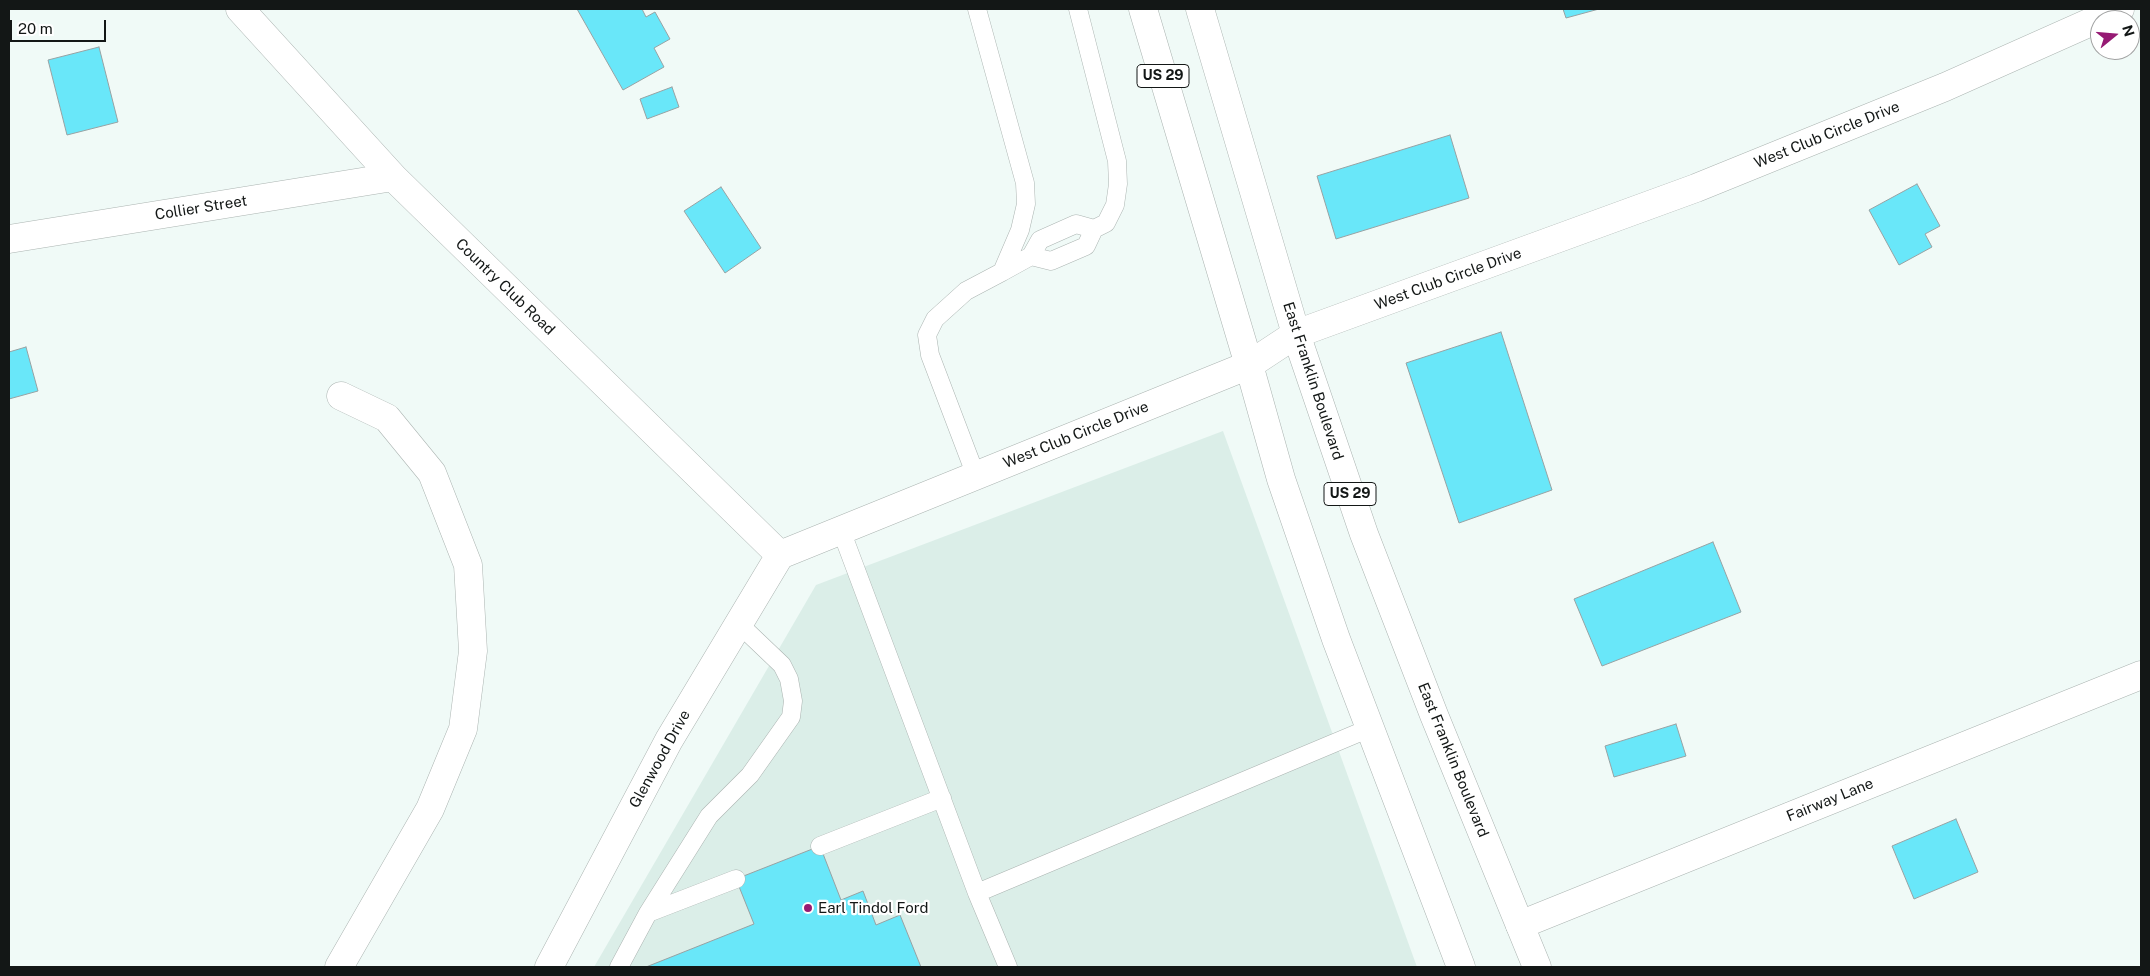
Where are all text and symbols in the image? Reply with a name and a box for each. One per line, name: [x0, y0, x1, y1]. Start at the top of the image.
scale bar: [12, 10, 109, 42]
north arrow: [2090, 10, 2140, 60]
text: 20 m: [18, 20, 53, 37]
text: N: [2119, 23, 2138, 38]
road number: US 29: [1137, 64, 1189, 88]
street label: West Club Circle Drive: [1752, 98, 1902, 172]
street label: Collier Street: [154, 192, 248, 224]
street label: Country Club Road: [452, 235, 558, 339]
street label: West Club Circle Drive: [1372, 244, 1524, 314]
street label: East Franklin Boulevard: [1279, 300, 1347, 462]
street label: West Club Circle Drive: [1001, 398, 1151, 472]
road number: US 29: [1324, 482, 1376, 506]
street label: East Franklin Boulevard: [1414, 680, 1492, 840]
street label: Glenwood Drive: [626, 707, 694, 811]
street label: Fairway Lane: [1784, 774, 1876, 826]
place label: Earl Tindol Ford: [818, 899, 928, 917]
marker: Earl Tindol Ford: [802, 902, 814, 914]

